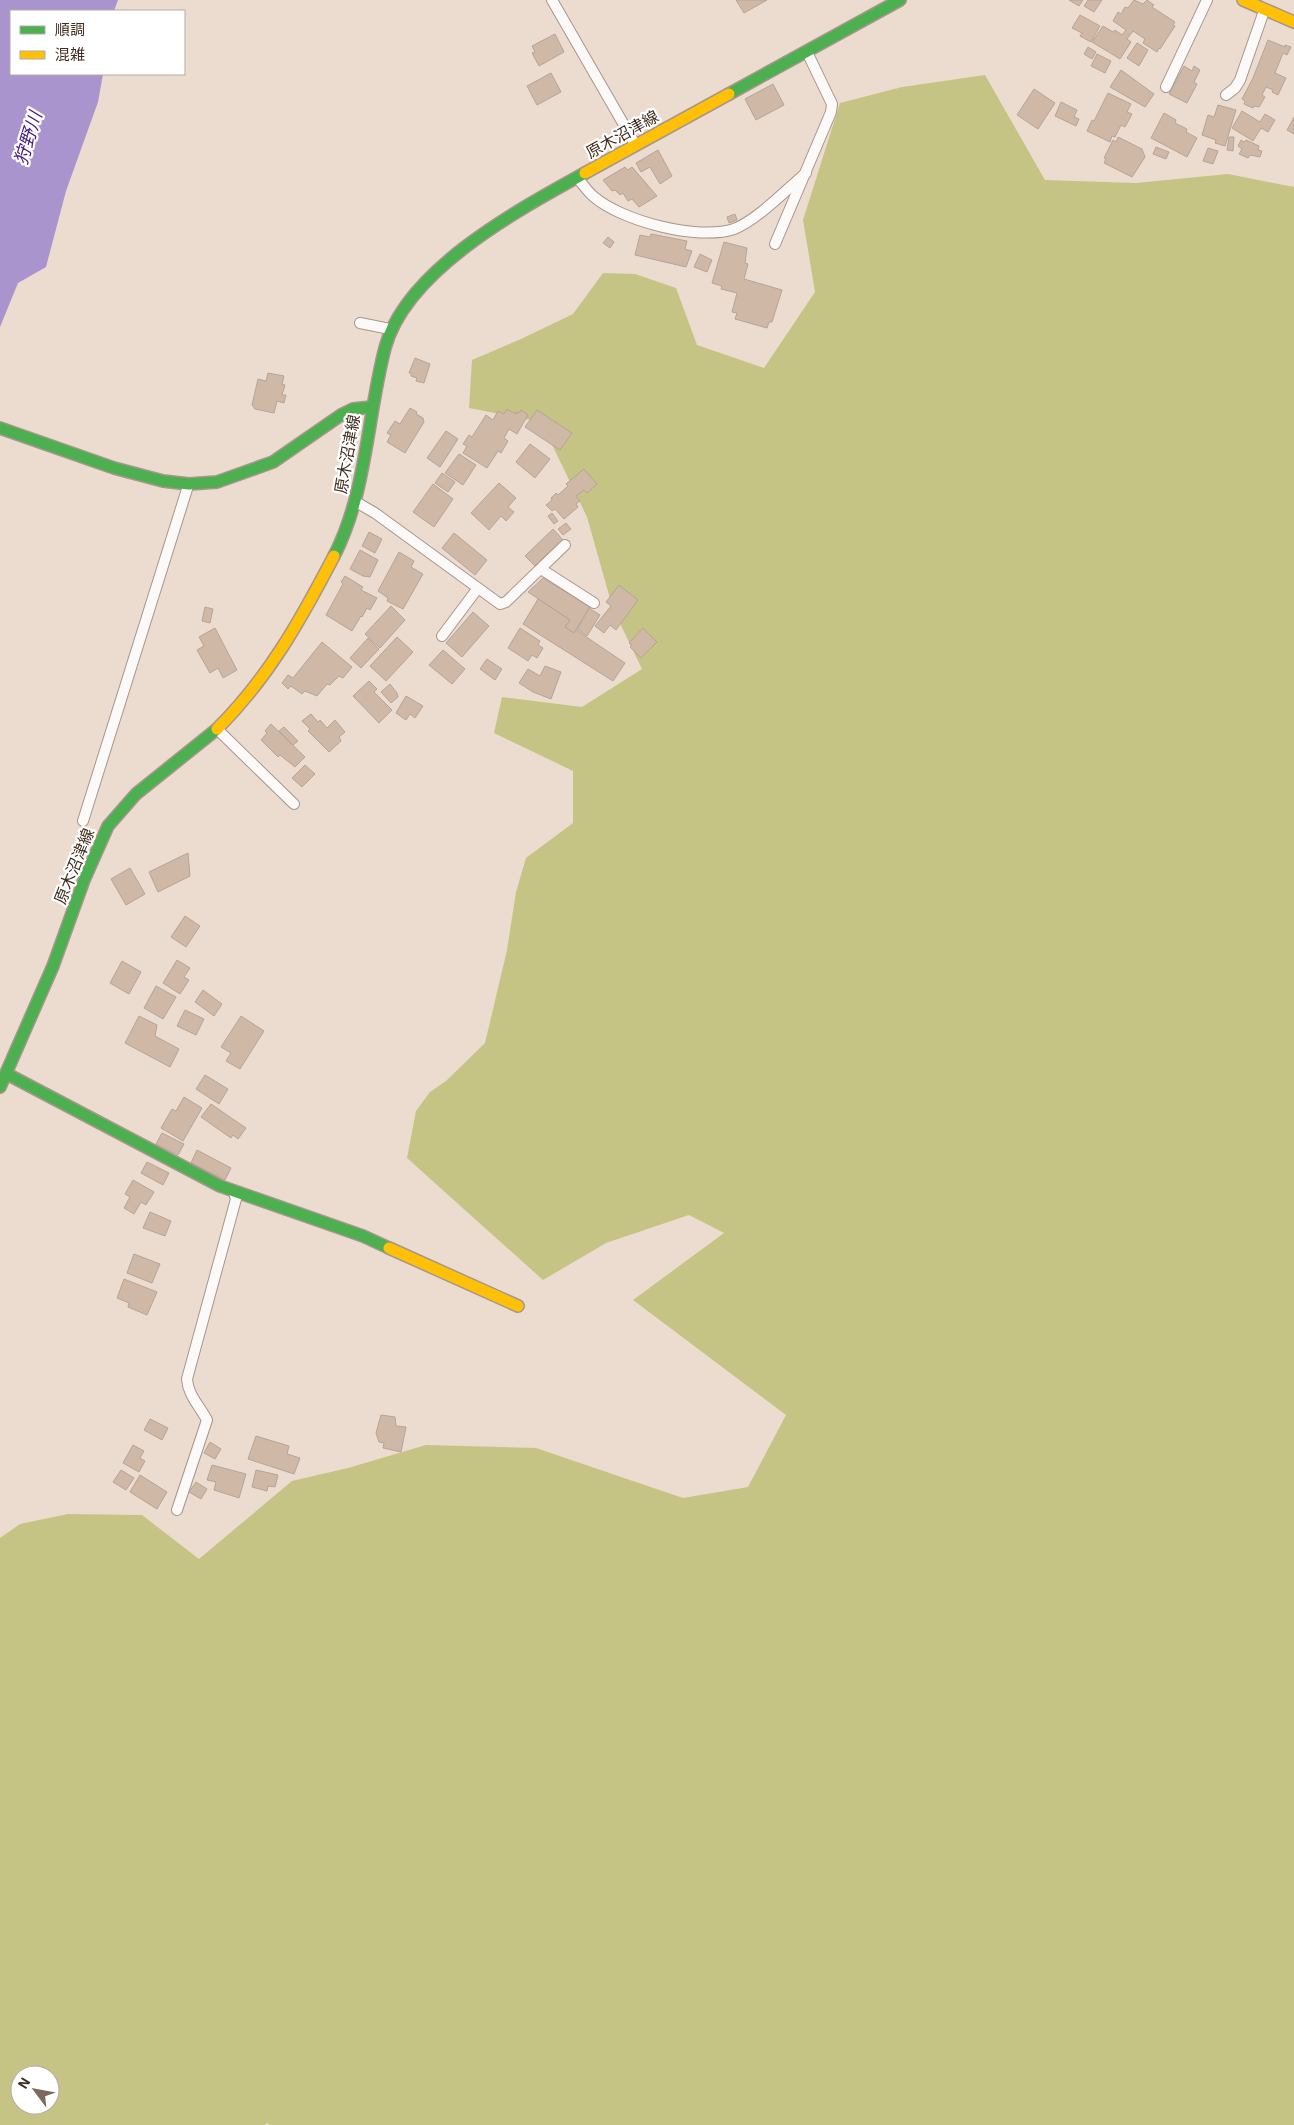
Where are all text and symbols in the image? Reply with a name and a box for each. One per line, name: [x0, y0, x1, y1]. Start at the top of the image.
legend: [10, 10, 185, 75]
text: 順調: [55, 20, 85, 39]
text: 混雑: [55, 45, 85, 64]
street label: 原木沼津線: [582, 106, 662, 162]
water label: 狩野川: [9, 107, 47, 167]
street label: 原木沼津線: [330, 413, 364, 495]
street label: 原木沼津線: [50, 825, 98, 907]
north arrow: [10, 2065, 60, 2115]
text: N: [14, 2074, 34, 2092]

